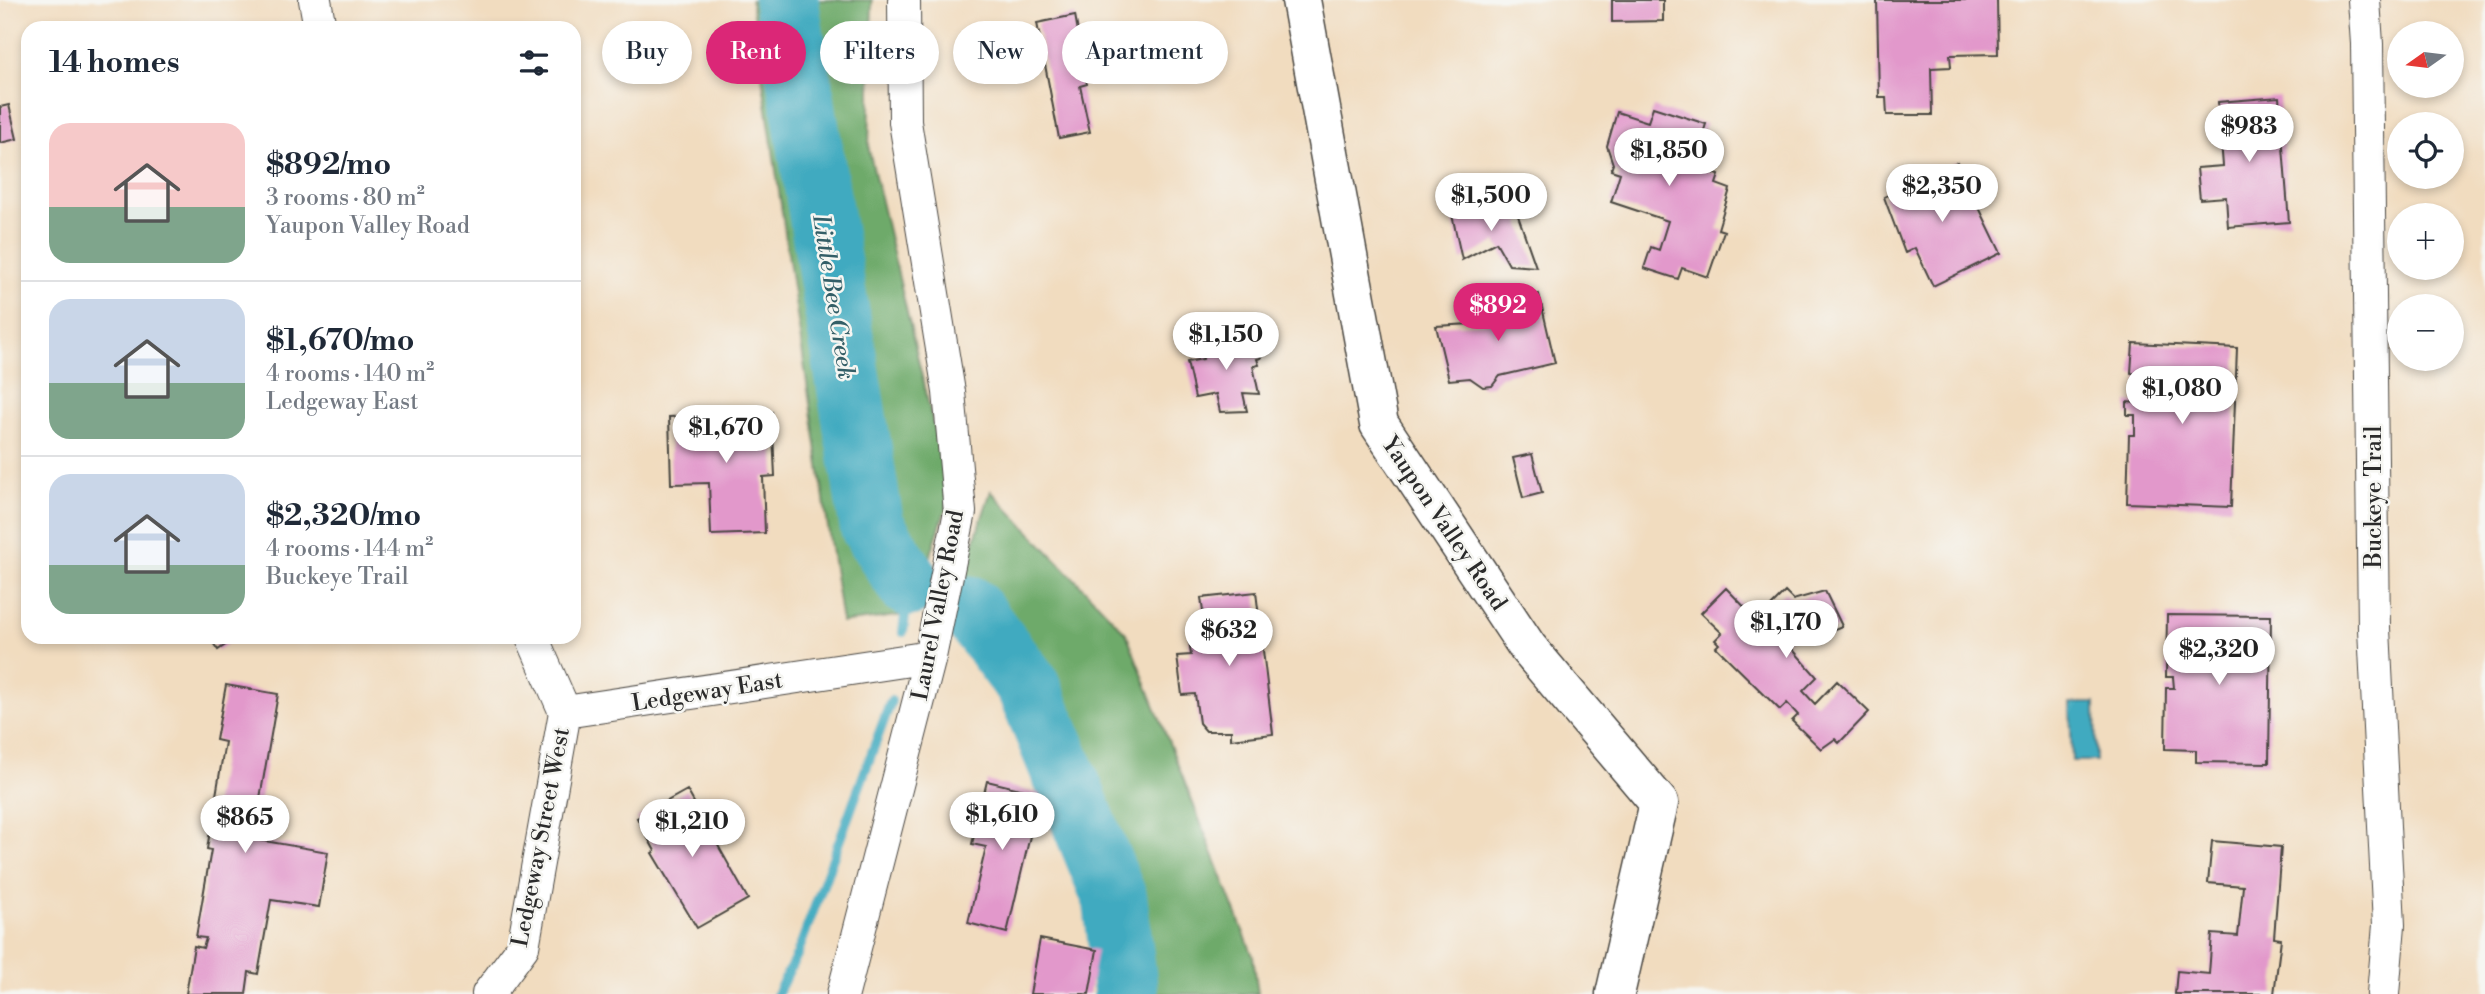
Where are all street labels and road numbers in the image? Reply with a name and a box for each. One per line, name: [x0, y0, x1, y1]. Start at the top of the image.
street label: Buckeye Trail: [2360, 426, 2388, 569]
street label: Yaupon Valley Road: [1375, 430, 1513, 616]
street label: Laurel Valley Road: [906, 508, 970, 703]
street label: Ledgeway East: [630, 666, 785, 718]
street label: Ledgeway Street West: [506, 725, 576, 949]

